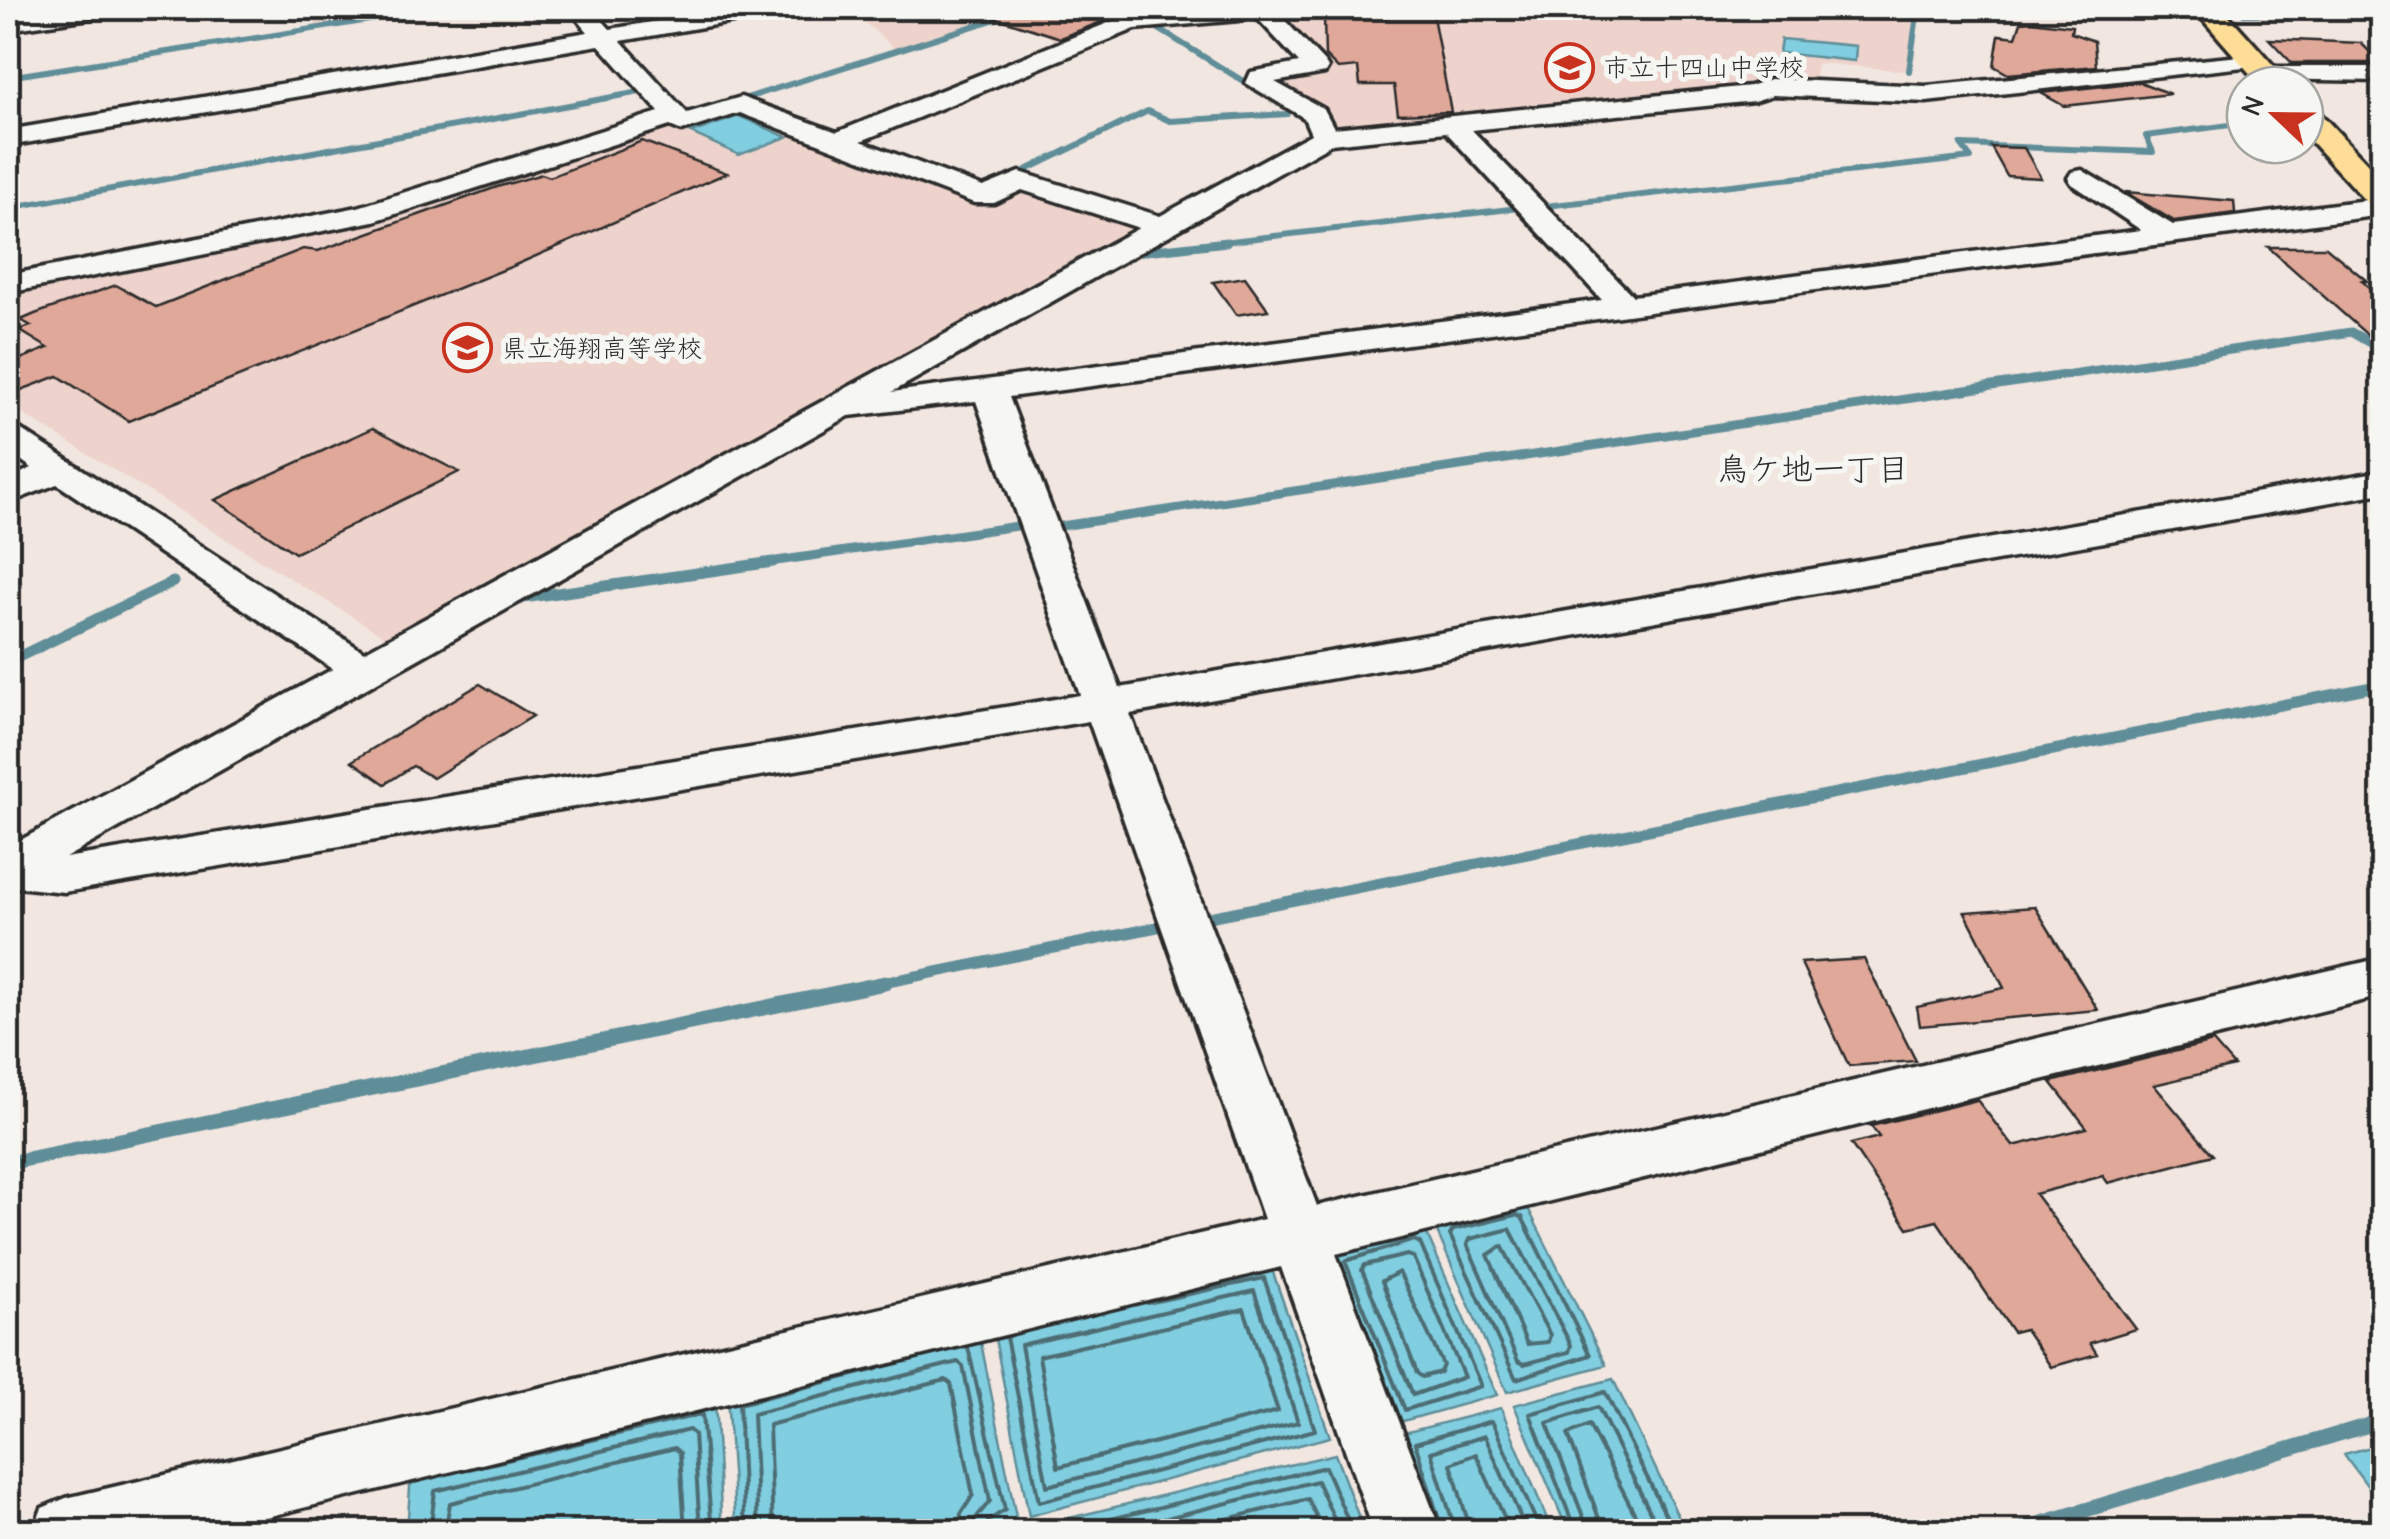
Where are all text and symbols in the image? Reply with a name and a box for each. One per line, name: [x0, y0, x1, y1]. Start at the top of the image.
school or university icon: 市立十四山中学校: [1543, 41, 1595, 93]
place label: 市立十四山中学校: [1604, 53, 1804, 82]
north arrow: [2225, 65, 2325, 165]
text: N: [2234, 92, 2271, 120]
school or university icon: 県立海翔高等学校: [441, 322, 493, 374]
place label: 県立海翔高等学校: [502, 334, 702, 363]
district label: 鳥ケ地一丁目: [1717, 451, 1909, 488]

